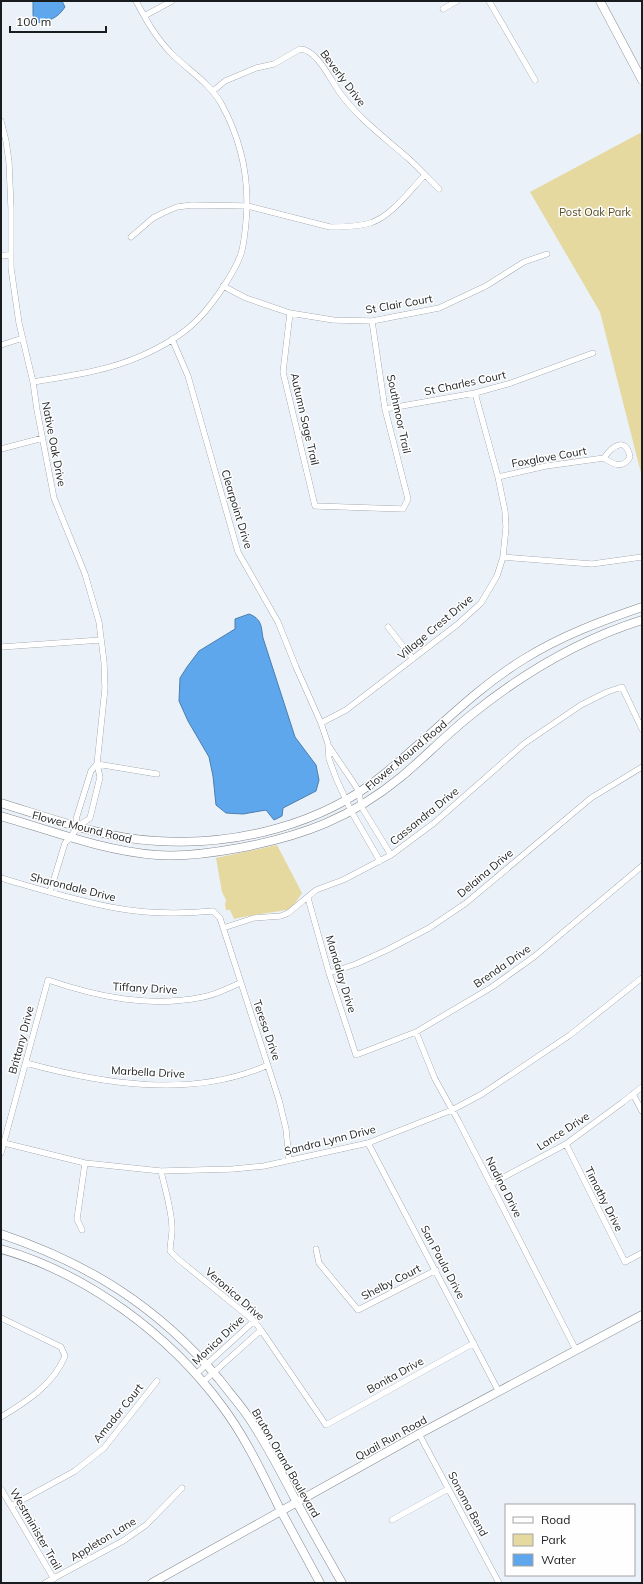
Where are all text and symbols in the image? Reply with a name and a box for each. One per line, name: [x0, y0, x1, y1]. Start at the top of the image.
scale bar: [10, 8, 106, 34]
text: 100 m: [16, 14, 51, 29]
street label: Beverly Drive: [317, 47, 369, 109]
park label: Post Oak Park: [559, 205, 631, 219]
street label: St Clair Court: [364, 291, 434, 317]
street label: St Charles Court: [423, 367, 507, 398]
street label: Autumn Sage Trail: [288, 372, 322, 466]
street label: Southmoor Trail: [384, 373, 414, 455]
street label: Native Oak Drive: [39, 400, 69, 488]
street label: Foxglove Court: [510, 443, 588, 470]
street label: Clearpoint Drive: [218, 468, 256, 550]
street label: Village Crest Drive: [395, 592, 475, 662]
street label: Flower Mound Road: [362, 717, 450, 793]
street label: Cassandra Drive: [387, 784, 461, 848]
street label: Flower Mound Road: [31, 808, 133, 846]
street label: Delaina Drive: [454, 846, 516, 900]
street label: Sharondale Drive: [29, 870, 117, 904]
street label: Mandalay Drive: [323, 934, 359, 1014]
street label: Brenda Drive: [471, 941, 533, 991]
street label: Tiffany Drive: [112, 979, 178, 997]
street label: Teresa Drive: [250, 998, 284, 1062]
street label: Brittany Drive: [5, 1004, 37, 1076]
street label: Marbella Drive: [111, 1063, 185, 1081]
street label: Lance Drive: [534, 1109, 592, 1153]
street label: Sandra Lynn Drive: [283, 1122, 377, 1158]
street label: Nadina Drive: [483, 1154, 525, 1220]
street label: Timothy Drive: [582, 1164, 626, 1234]
street label: San Paula Drive: [418, 1223, 468, 1301]
street label: Shelby Court: [359, 1261, 423, 1303]
street label: Veronica Drive: [203, 1265, 267, 1323]
street label: Monica Drive: [189, 1312, 247, 1368]
street label: Bonita Drive: [364, 1354, 426, 1396]
street label: Amador Court: [90, 1381, 146, 1445]
street label: Bruton Orand Boulevard: [249, 1406, 323, 1520]
street label: Quail Run Road: [353, 1413, 429, 1463]
street label: Sonoma Bend: [445, 1469, 491, 1539]
street label: Westminister Trail: [7, 1486, 65, 1572]
legend: [505, 1504, 635, 1576]
text: Road: [541, 1512, 570, 1527]
street label: Appleton Lane: [68, 1514, 138, 1564]
text: Park: [541, 1532, 567, 1547]
text: Water: [541, 1552, 577, 1567]

